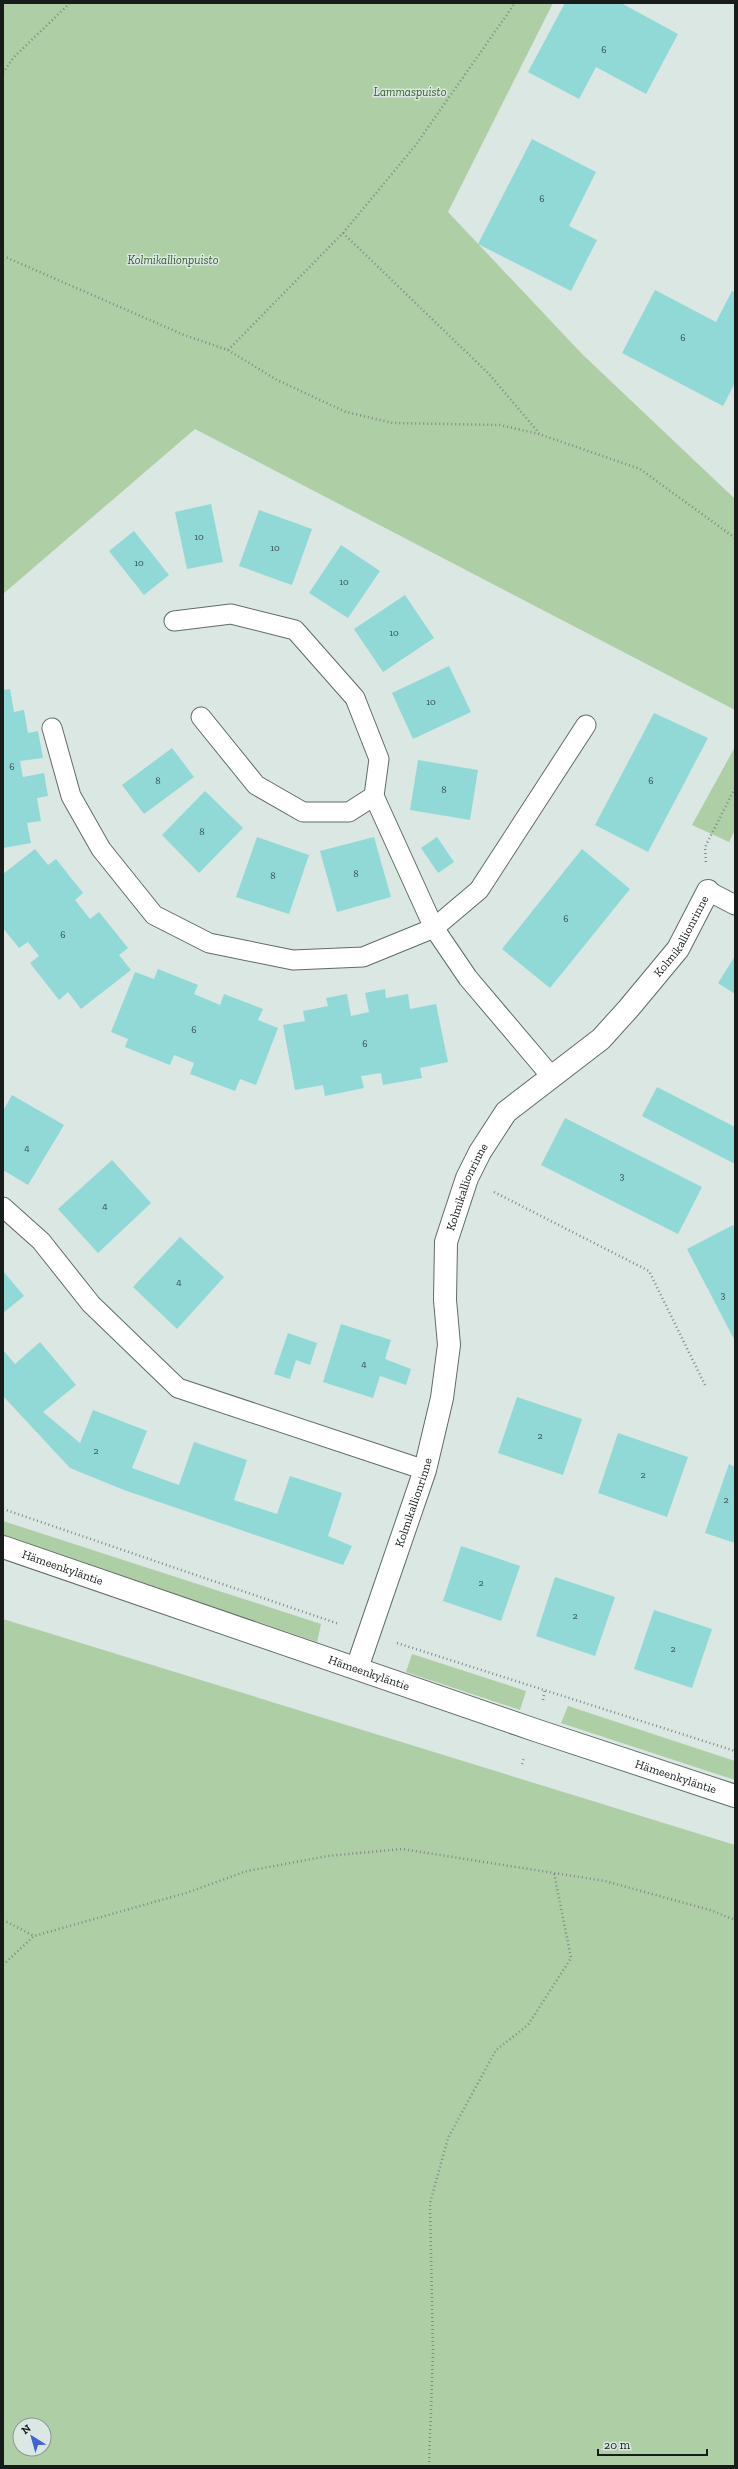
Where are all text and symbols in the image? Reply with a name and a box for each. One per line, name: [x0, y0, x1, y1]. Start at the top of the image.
house number: 6: [601, 44, 607, 56]
park label: Lammaspuisto: [374, 85, 447, 99]
house number: 6: [539, 193, 545, 205]
park label: Kolmikallionpuisto: [128, 253, 219, 267]
house number: 6: [680, 332, 686, 344]
house number: 10: [194, 531, 204, 543]
house number: 10: [270, 542, 280, 554]
house number: 10: [134, 557, 144, 569]
house number: 10: [339, 576, 349, 588]
house number: 10: [389, 627, 399, 639]
house number: 10: [426, 696, 436, 708]
house number: 6: [9, 761, 15, 773]
house number: 8: [155, 775, 161, 787]
house number: 6: [648, 775, 654, 787]
house number: 8: [441, 784, 447, 796]
house number: 8: [199, 826, 205, 838]
house number: 8: [353, 868, 359, 880]
house number: 8: [270, 870, 276, 882]
street label: Kolmikallionrinne: [651, 893, 712, 980]
house number: 6: [563, 913, 569, 925]
house number: 6: [60, 929, 66, 941]
house number: 6: [191, 1024, 197, 1036]
house number: 6: [362, 1038, 368, 1050]
street label: Kolmikallionrinne: [443, 1140, 491, 1232]
house number: 4: [24, 1142, 30, 1154]
house number: 3: [620, 1170, 625, 1182]
house number: 4: [102, 1200, 108, 1212]
house number: 4: [176, 1276, 182, 1288]
house number: 3: [721, 1289, 726, 1301]
house number: 4: [361, 1358, 367, 1370]
house number: 2: [537, 1430, 543, 1442]
house number: 2: [93, 1445, 99, 1457]
street label: Kolmikallionrinne: [392, 1456, 435, 1549]
house number: 2: [640, 1469, 646, 1481]
house number: 2: [723, 1494, 729, 1506]
street label: Hämeenkyläntie: [20, 1547, 105, 1588]
house number: 2: [478, 1577, 484, 1589]
house number: 2: [572, 1610, 578, 1622]
house number: 2: [670, 1643, 676, 1655]
street label: Hämeenkyläntie: [327, 1652, 412, 1693]
street label: Hämeenkyläntie: [633, 1757, 719, 1797]
north arrow: [12, 2417, 52, 2457]
text: N: [19, 2421, 34, 2437]
scale bar: [598, 2431, 707, 2457]
text: 20 m: [604, 2438, 631, 2452]

